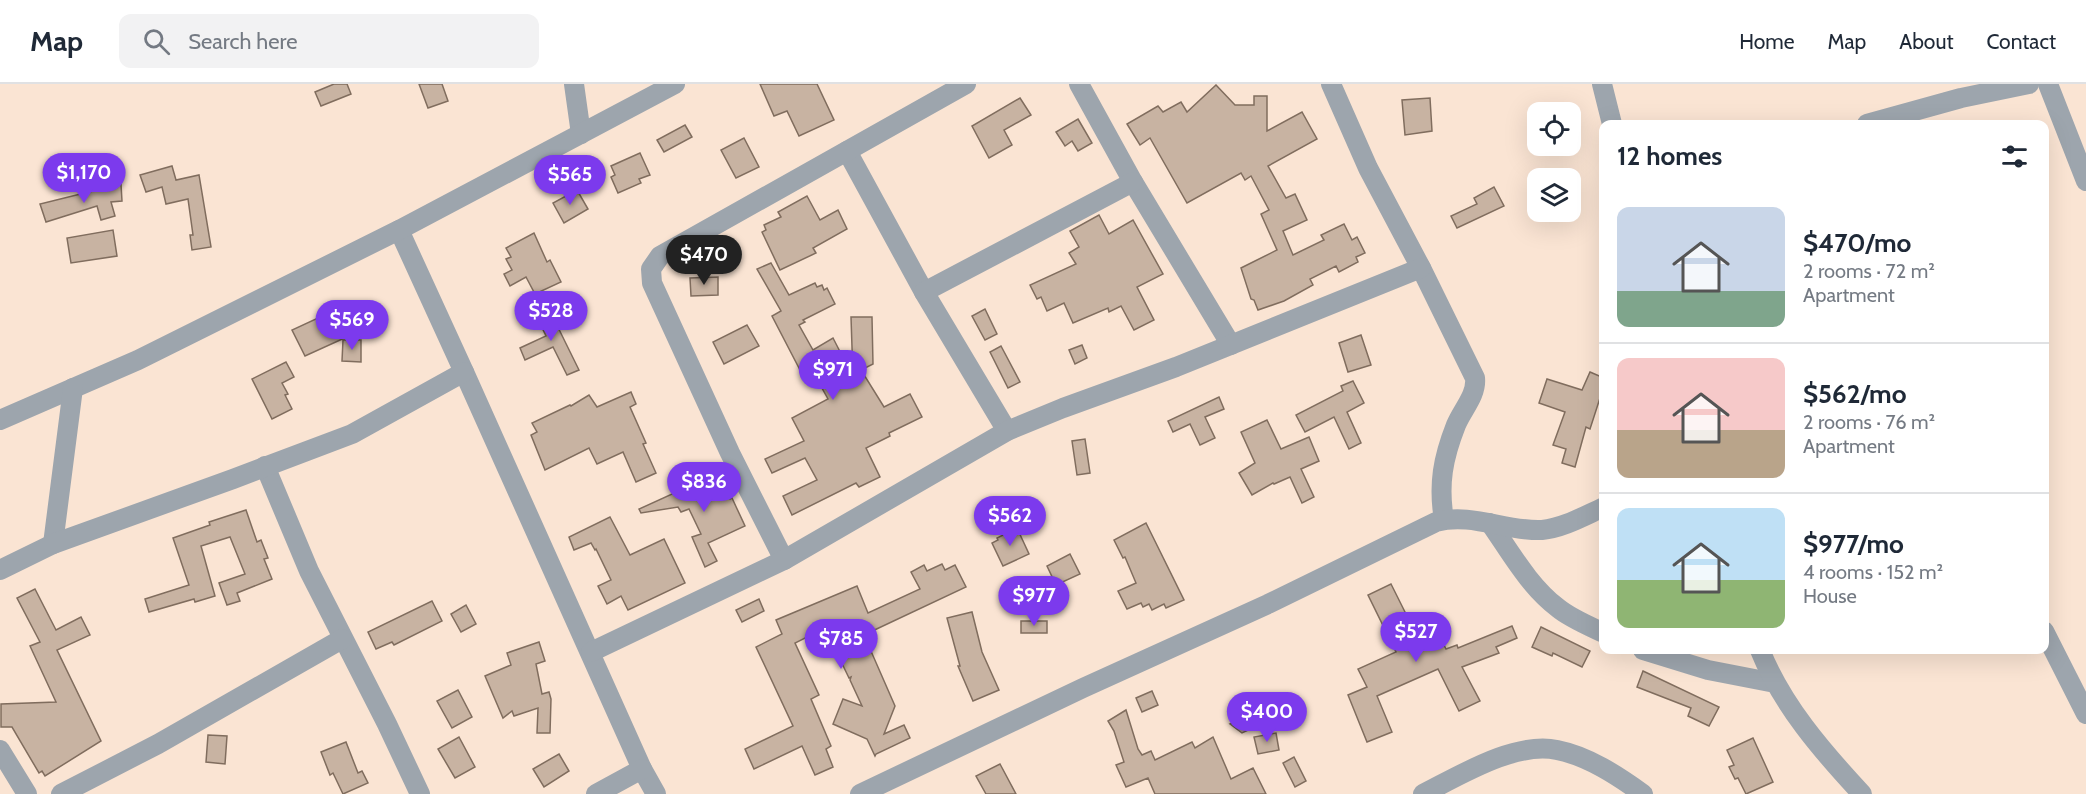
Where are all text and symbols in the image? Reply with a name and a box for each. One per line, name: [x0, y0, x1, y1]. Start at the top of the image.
search box: [119, 14, 539, 68]
text: Map: [30, 24, 83, 58]
icon: search: [140, 25, 173, 58]
text: Search here: [188, 28, 297, 55]
text: Home: [1739, 29, 1795, 54]
text: Map: [1828, 29, 1866, 54]
text: About: [1899, 29, 1953, 54]
text: Contact: [1986, 29, 2056, 54]
map controls: [1527, 102, 1581, 222]
button: locate: [1527, 102, 1581, 156]
text: 12 homes: [1617, 140, 1722, 172]
icon: filters: [1998, 140, 2031, 173]
pin: $1,170: [35, 153, 133, 204]
pin: $565: [534, 155, 606, 206]
text: $1,170: [57, 160, 111, 184]
text: $565: [548, 162, 592, 186]
button: layers: [1527, 168, 1581, 222]
text: $470/mo: [1803, 227, 1911, 259]
icon: home: [1665, 231, 1737, 303]
pin: $470: [668, 235, 740, 286]
text: $470: [680, 242, 728, 266]
text: 2 rooms · 72 m²: [1803, 259, 1935, 283]
text: Apartment: [1803, 283, 1895, 307]
pin: $528: [515, 291, 587, 342]
text: $528: [529, 298, 574, 322]
pin: $569: [316, 300, 388, 351]
text: $569: [330, 307, 374, 331]
pin: $971: [797, 350, 869, 401]
text: $971: [813, 357, 853, 381]
text: $562/mo: [1803, 378, 1906, 410]
icon: home: [1665, 382, 1737, 454]
text: 2 rooms · 76 m²: [1803, 410, 1935, 434]
text: Apartment: [1803, 434, 1895, 458]
pin: $836: [668, 462, 740, 513]
text: $836: [681, 469, 727, 493]
pin: $562: [974, 496, 1046, 547]
text: $562: [988, 503, 1032, 527]
text: $977/mo: [1803, 528, 1904, 560]
icon: home: [1665, 532, 1737, 604]
text: 4 rooms · 152 m²: [1803, 560, 1943, 584]
pin: $977: [998, 576, 1070, 627]
text: $977: [1012, 583, 1056, 607]
text: House: [1803, 584, 1857, 608]
pin: $527: [1380, 612, 1452, 663]
pin: $785: [805, 619, 877, 670]
text: $527: [1394, 619, 1438, 643]
text: $785: [819, 626, 863, 650]
pin: $400: [1231, 692, 1303, 743]
text: $400: [1241, 699, 1293, 723]

